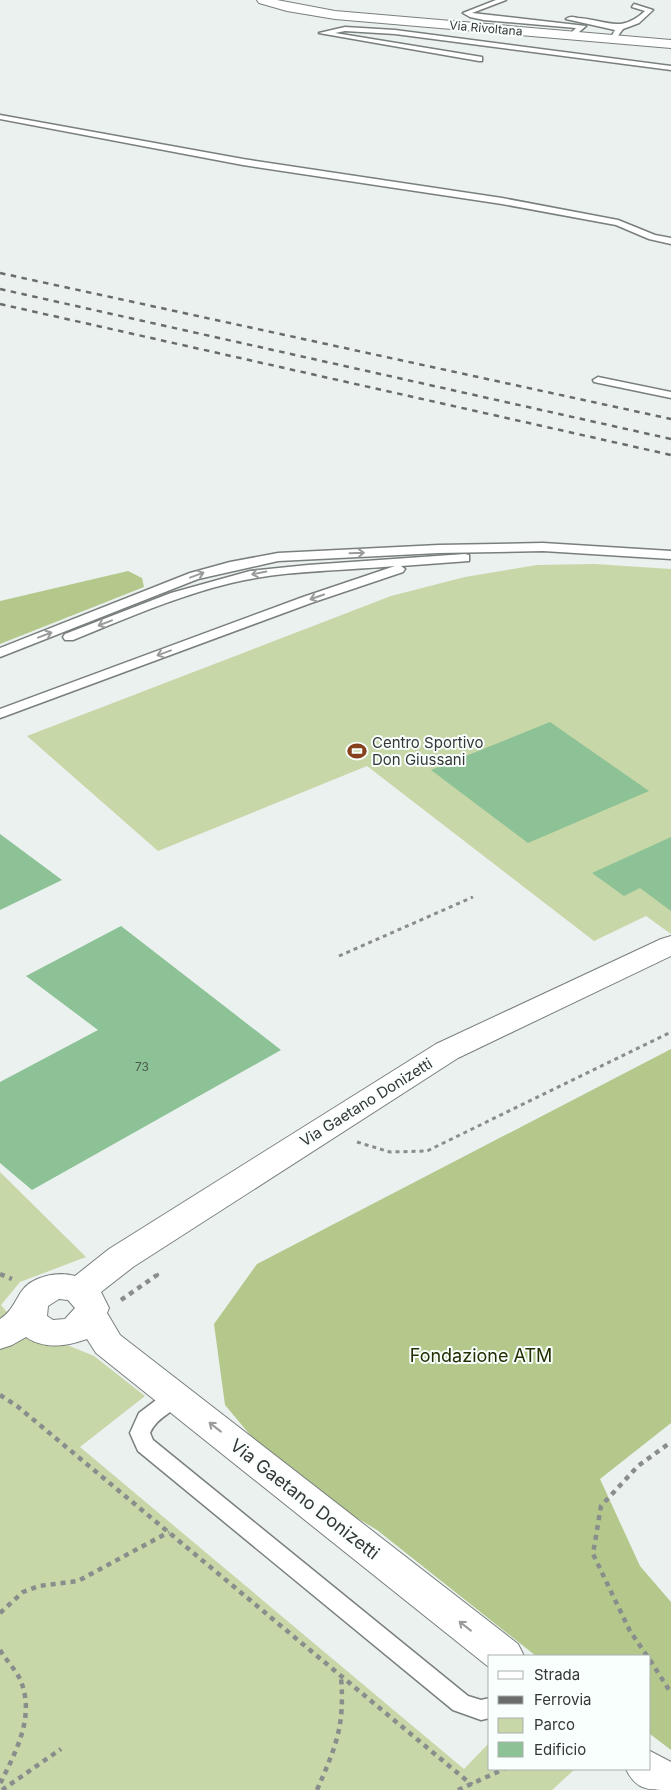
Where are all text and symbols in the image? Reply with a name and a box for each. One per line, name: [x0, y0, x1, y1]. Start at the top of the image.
street label: Via Rivoltana: [449, 17, 523, 39]
one-way arrow: [348, 549, 364, 558]
one-way arrow: [251, 569, 267, 578]
one-way arrow: [188, 570, 204, 579]
one-way arrow: [309, 593, 325, 602]
one-way arrow: [98, 619, 113, 628]
one-way arrow: [37, 630, 53, 639]
one-way arrow: [157, 649, 172, 658]
place label: Centro Sportivo Don Giussani: [372, 733, 483, 769]
sports icon: Centro Sportivo Don Giussani: [346, 740, 368, 762]
street label: Via Gaetano Donizetti: [296, 1053, 436, 1151]
house number: 73: [135, 1059, 149, 1074]
park label: Fondazione ATM: [410, 1345, 552, 1366]
one-way arrow: [209, 1422, 222, 1433]
street label: Via Gaetano Donizetti: [226, 1434, 384, 1564]
one-way arrow: [459, 1621, 472, 1632]
legend: [488, 1655, 651, 1770]
text: Strada: [534, 1665, 580, 1684]
text: Ferrovia: [534, 1690, 591, 1709]
text: Parco: [534, 1715, 575, 1734]
text: Edificio: [534, 1740, 586, 1759]

